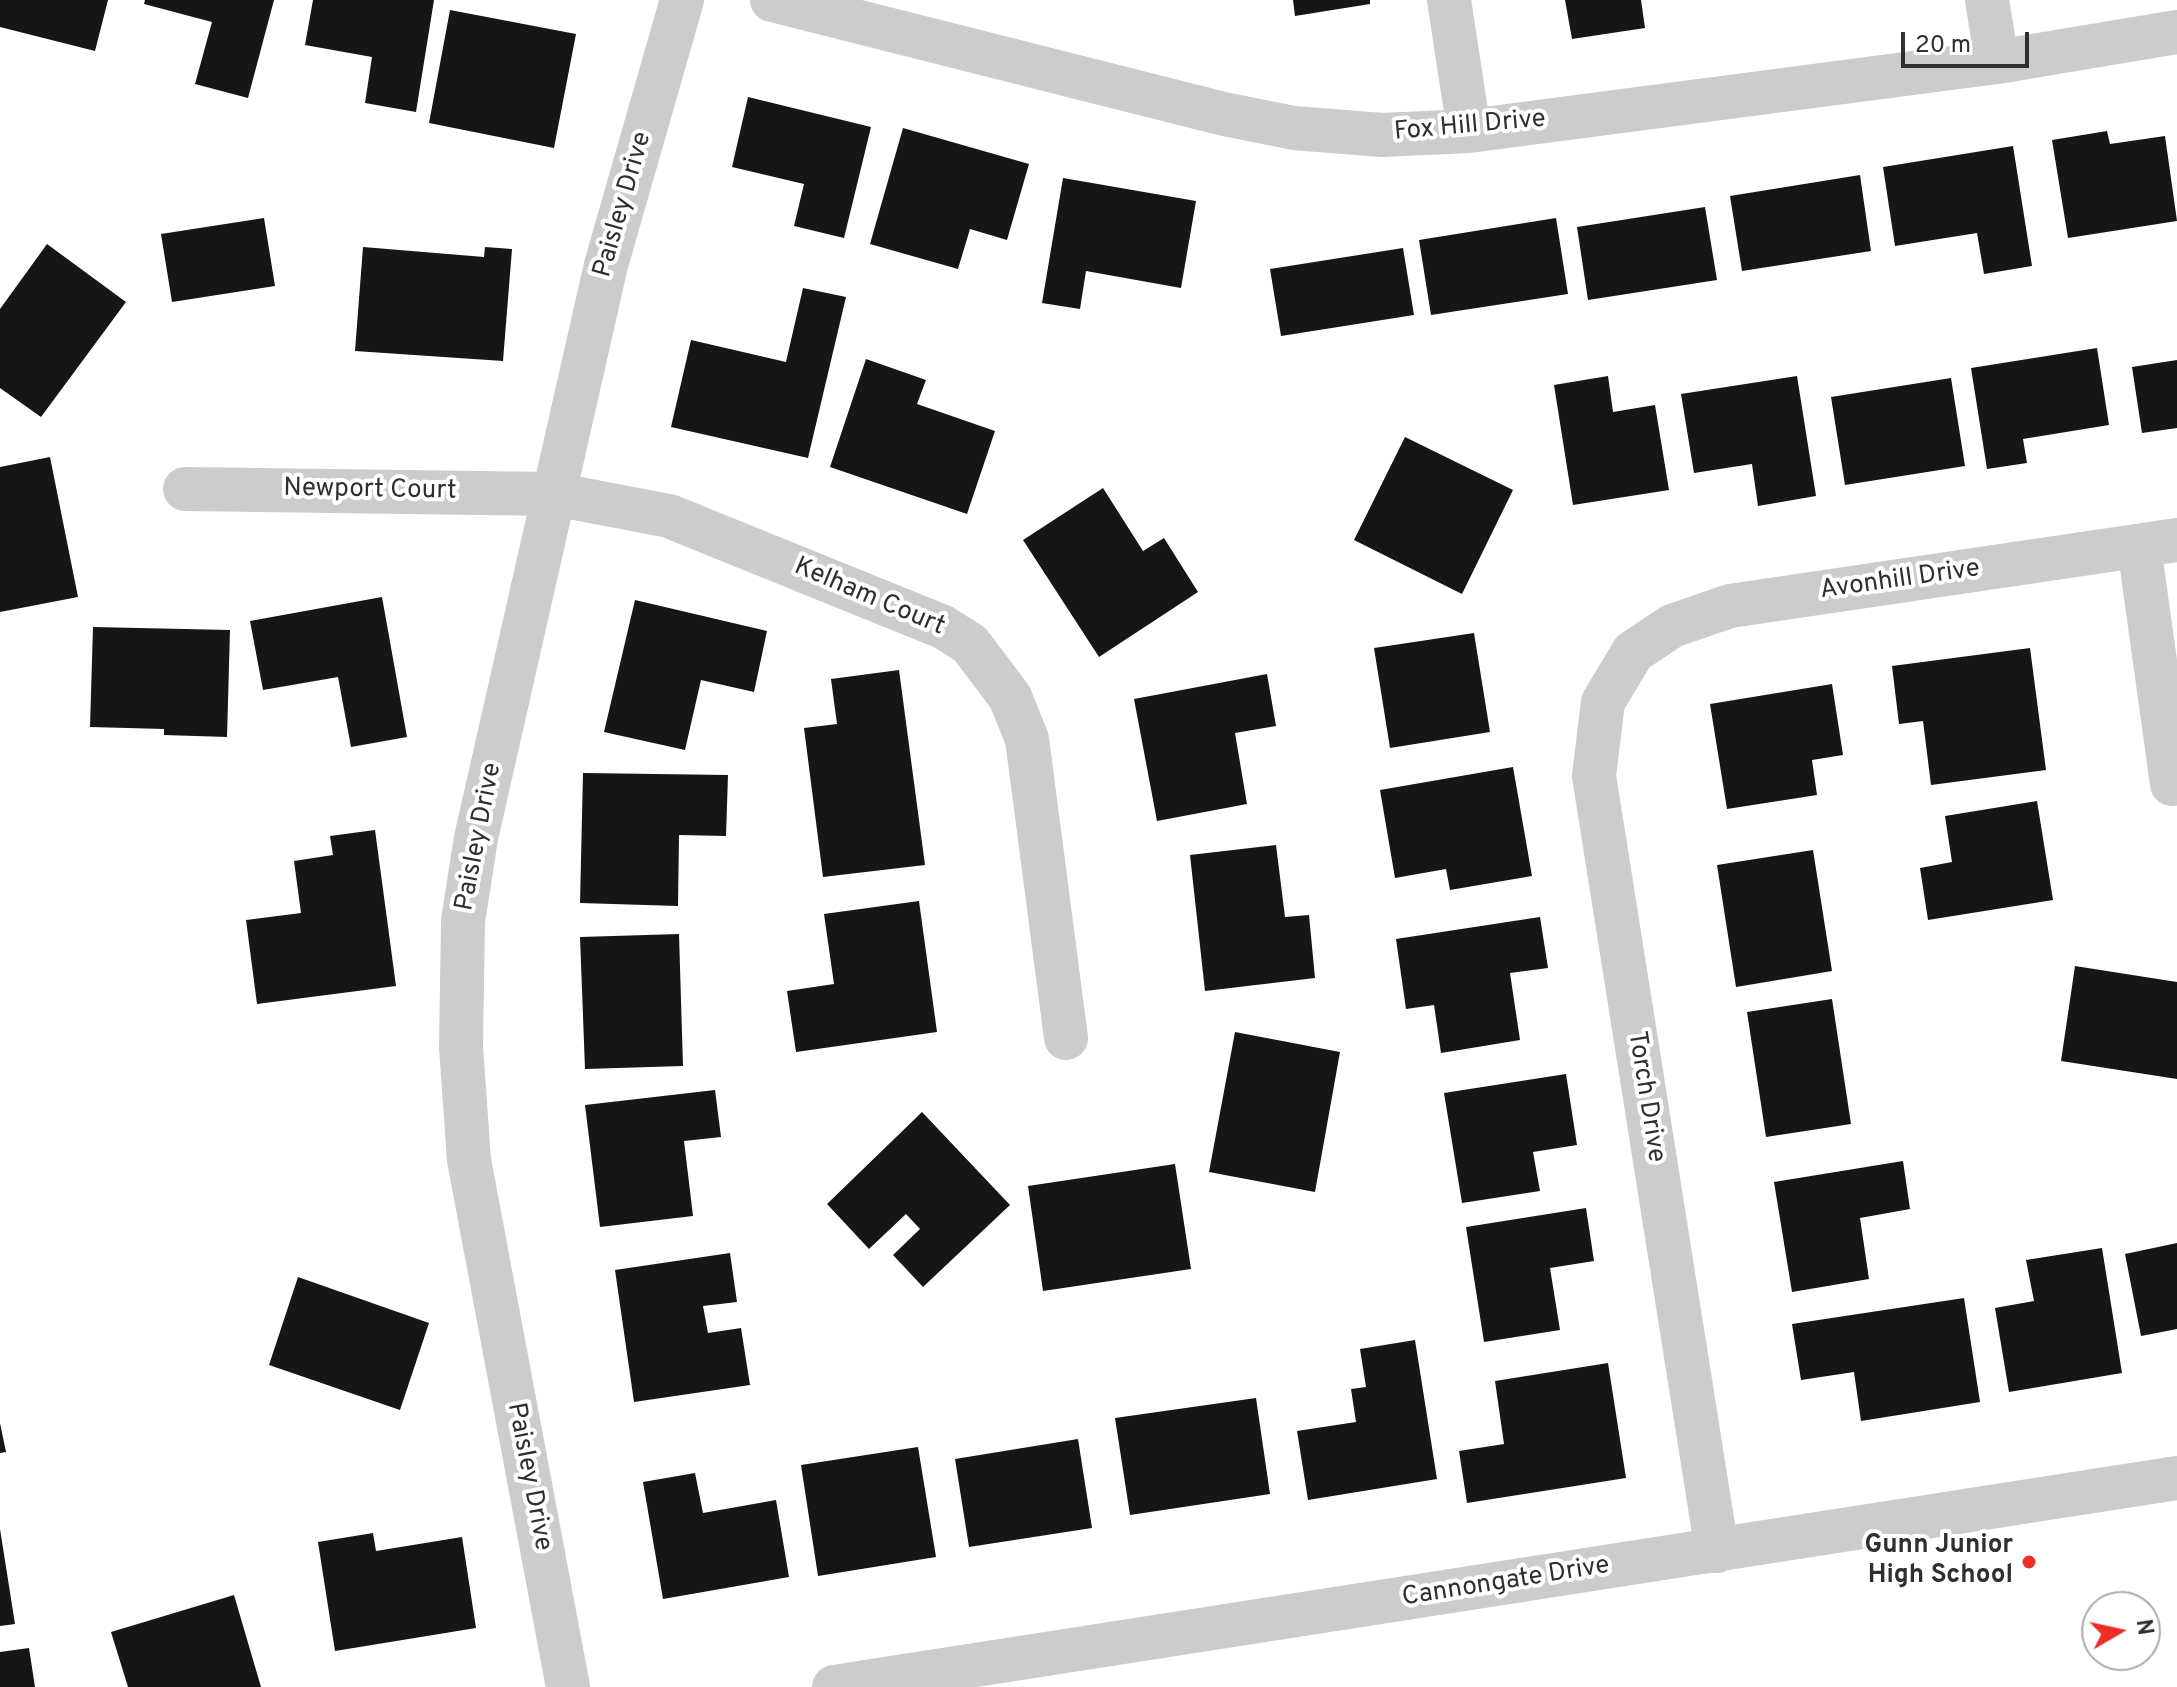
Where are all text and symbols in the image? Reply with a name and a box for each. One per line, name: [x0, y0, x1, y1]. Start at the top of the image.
scale bar: [1905, 16, 2033, 66]
text: 20 m: [1915, 31, 1971, 61]
street label: Fox Hill Drive: [1393, 105, 1547, 149]
street label: Paisley Drive: [588, 129, 660, 281]
street label: Newport Court: [283, 474, 457, 508]
street label: Kelham Court: [789, 552, 949, 644]
street label: Avonhill Drive: [1818, 554, 1982, 608]
street label: Paisley Drive: [450, 760, 510, 914]
street label: Torch Drive: [1619, 1029, 1671, 1165]
street label: Paisley Drive: [498, 1400, 558, 1554]
place label: Gunn Junior High School: [1864, 1531, 2013, 1592]
street label: Cannongate Drive: [1400, 1551, 1612, 1615]
marker: Gunn Junior High School: [2020, 1553, 2038, 1571]
north arrow: [2081, 1591, 2161, 1671]
text: N: [2129, 1618, 2158, 1637]

